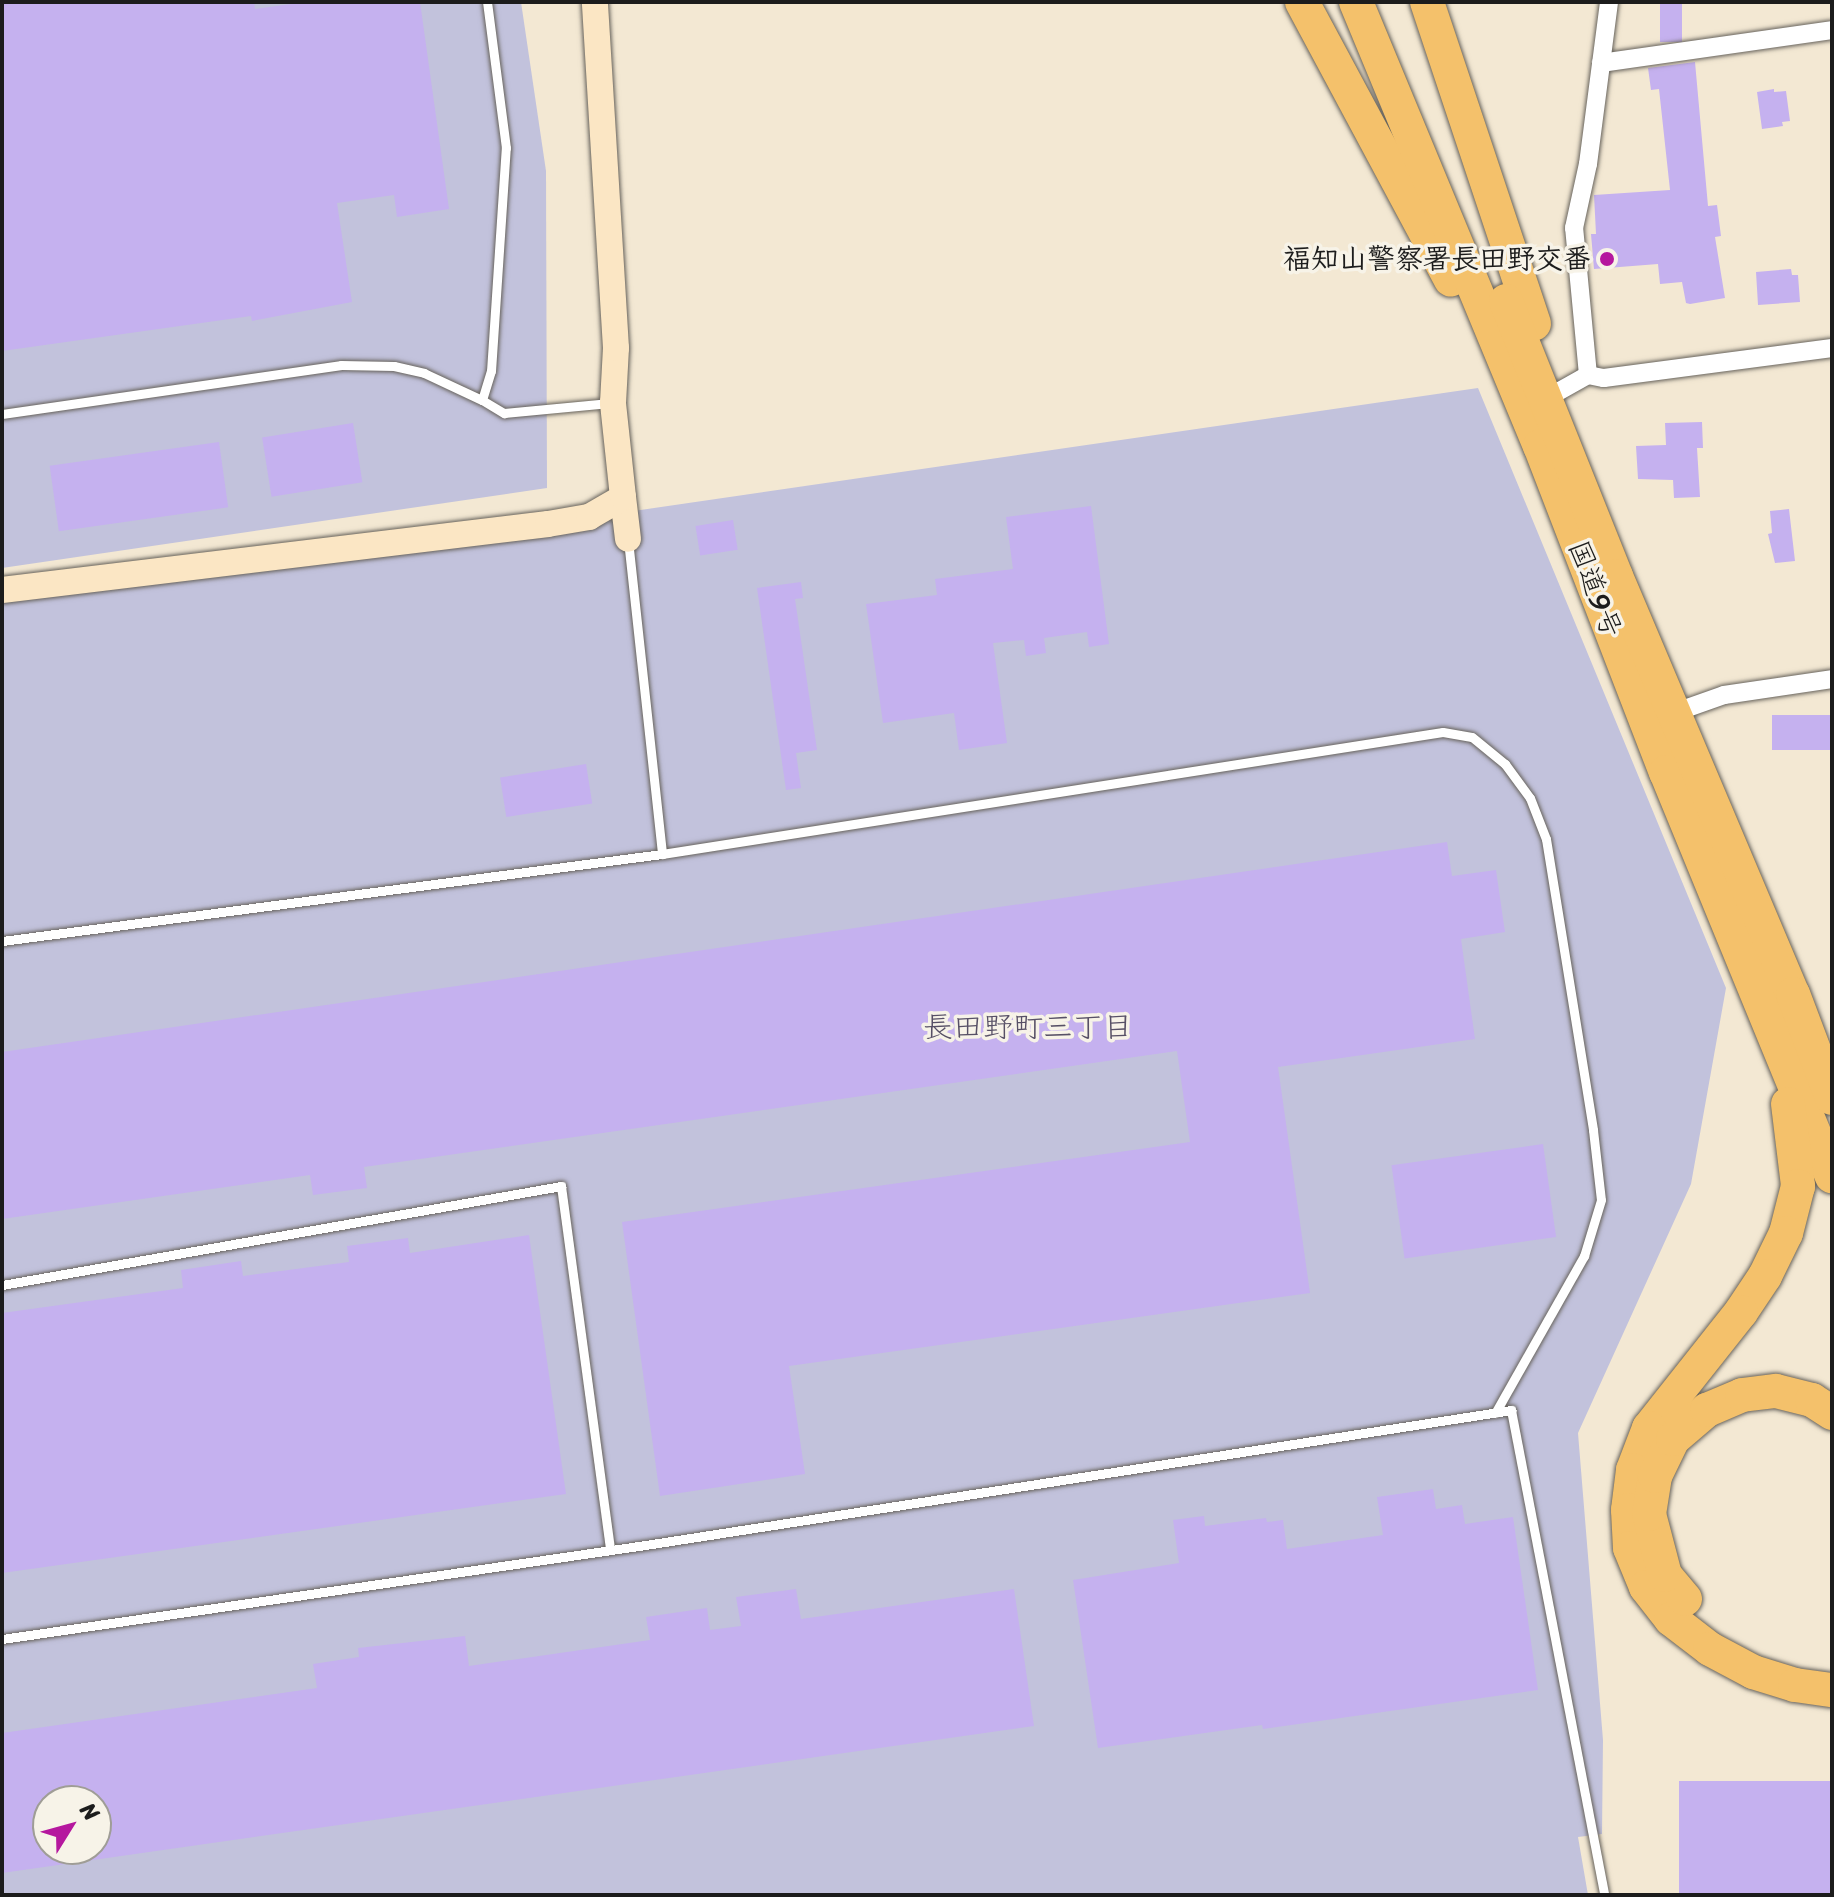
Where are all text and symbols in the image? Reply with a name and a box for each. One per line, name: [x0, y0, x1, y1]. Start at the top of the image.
place label: 福知山警察署長田野交番: [1283, 242, 1591, 276]
marker: 福知山警察署長田野交番: [1598, 250, 1616, 268]
street label: 国道9号: [1561, 536, 1629, 642]
district label: 長田野町三丁目: [923, 1009, 1133, 1045]
north arrow: [32, 1785, 112, 1865]
text: N: [70, 1794, 110, 1829]

